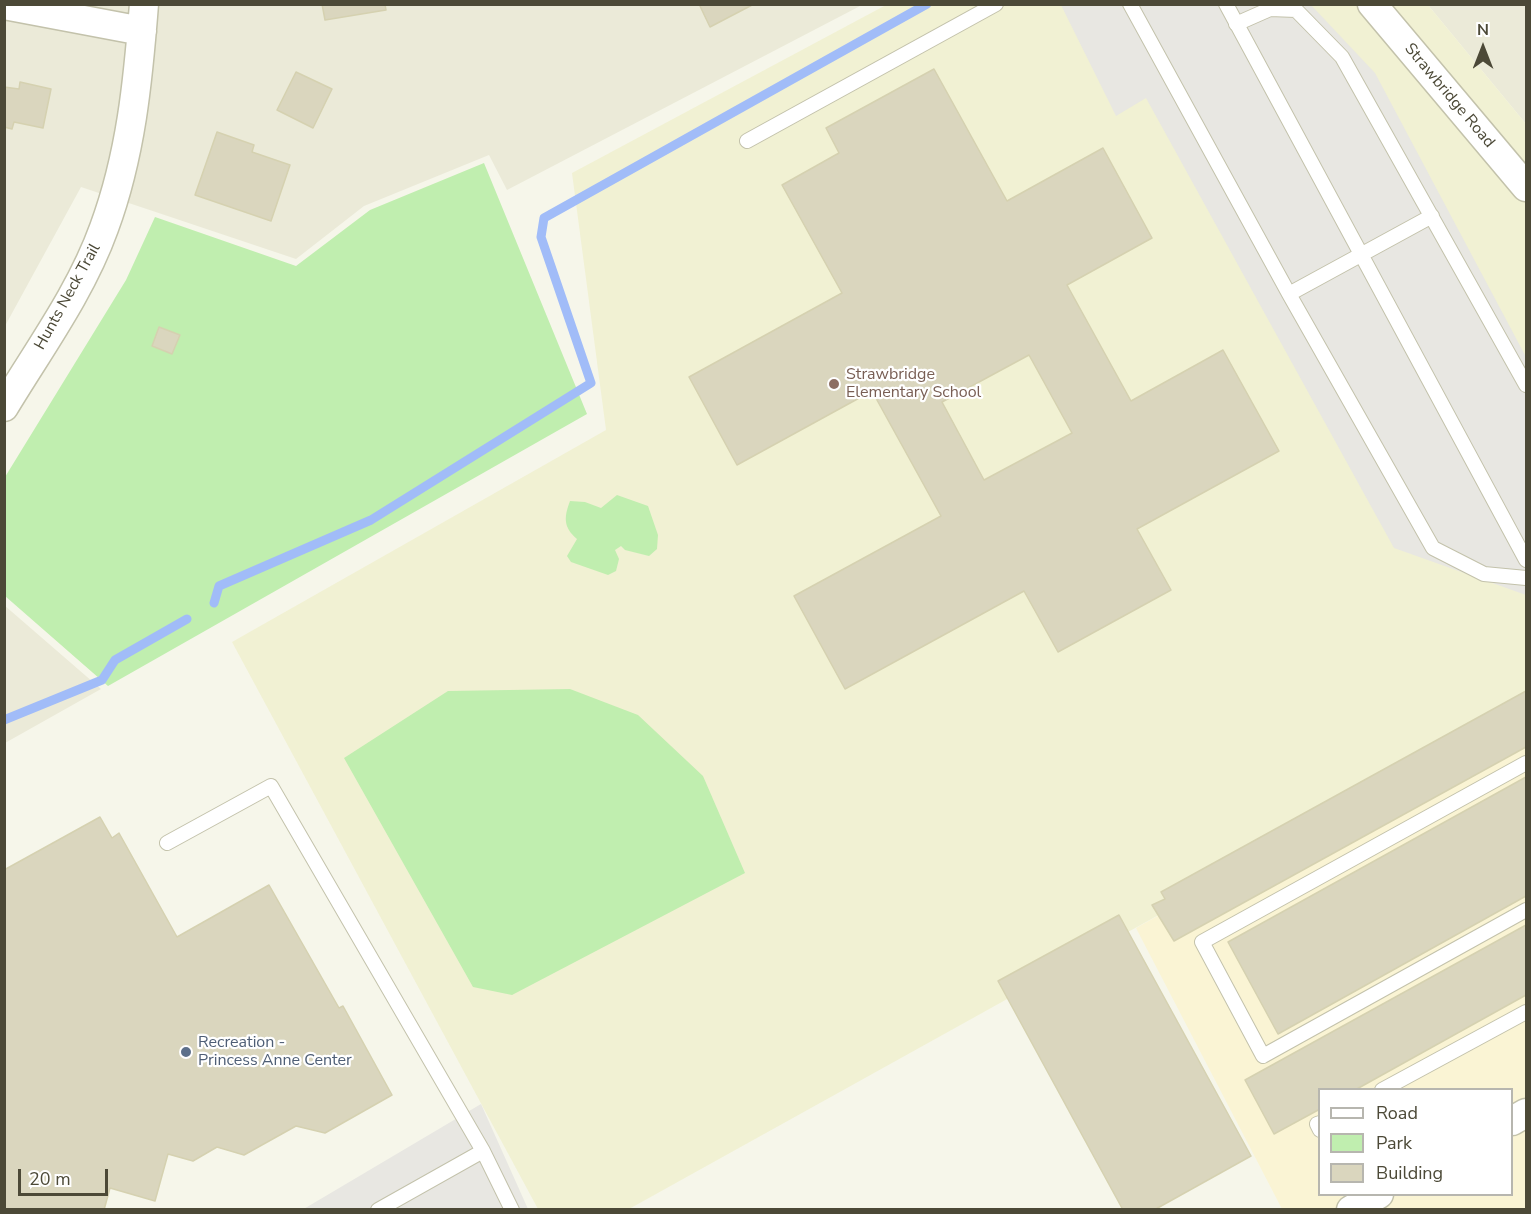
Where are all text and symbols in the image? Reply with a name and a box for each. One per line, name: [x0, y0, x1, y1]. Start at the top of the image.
north arrow: [1453, 18, 1513, 78]
text: N: [1477, 19, 1489, 41]
street label: Strawbridge Road: [1400, 40, 1498, 152]
street label: Hunts Neck Trail: [31, 241, 105, 353]
place label: Strawbridge Elementary School: [846, 365, 981, 403]
marker: Strawbridge Elementary School: [827, 377, 841, 391]
place label: Recreation - Princess Anne Center: [198, 1033, 352, 1071]
marker: Recreation - Princess Anne Center: [179, 1045, 193, 1059]
legend: [1318, 1088, 1513, 1196]
text: Road: [1376, 1101, 1418, 1125]
text: Park: [1376, 1131, 1412, 1155]
scale bar: [21, 1157, 111, 1195]
text: Building: [1376, 1161, 1443, 1185]
text: 20 m: [29, 1167, 71, 1191]

